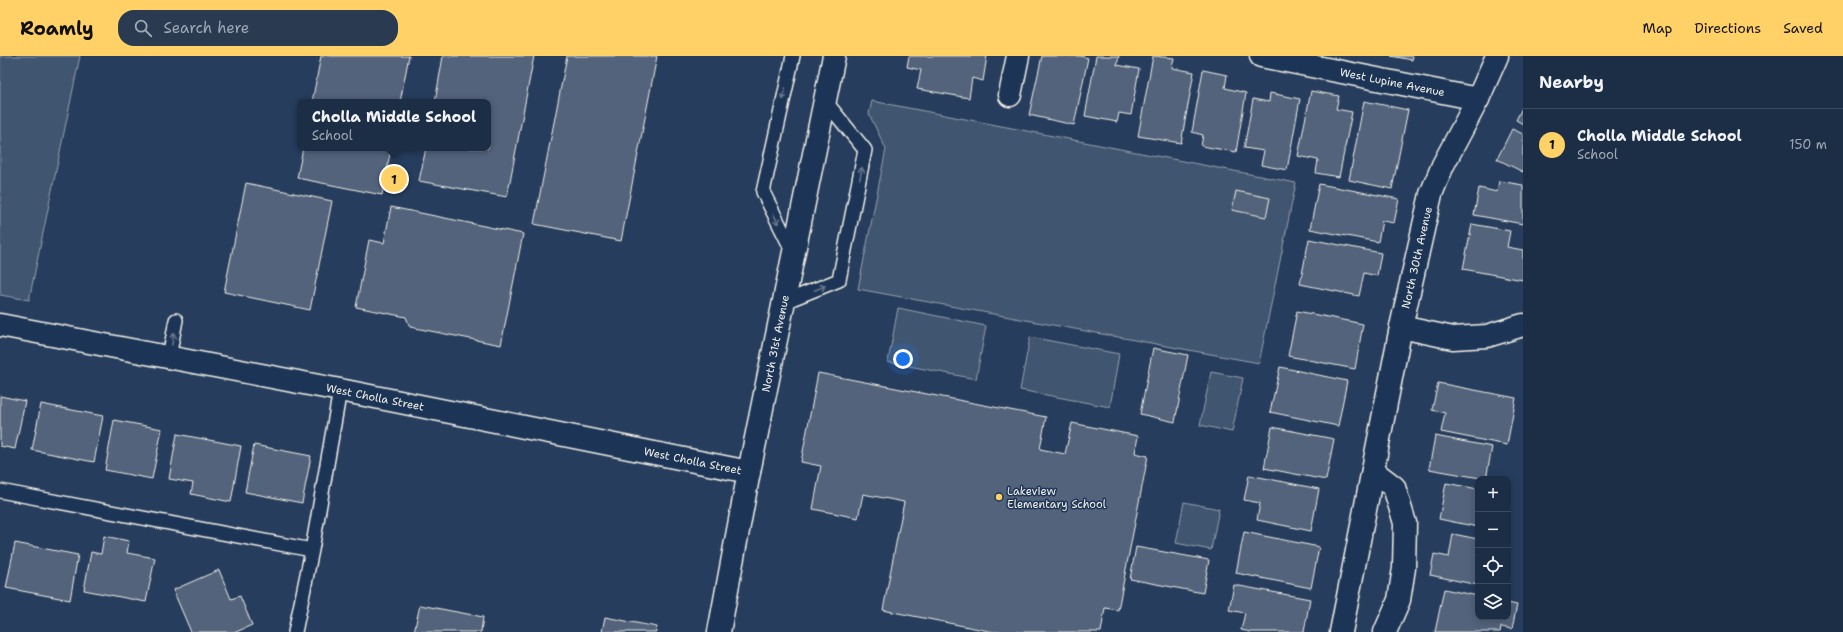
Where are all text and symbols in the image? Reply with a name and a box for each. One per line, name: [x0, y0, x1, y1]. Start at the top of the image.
search box: [118, 10, 398, 46]
text: Roamly: [20, 16, 94, 41]
icon: search: [132, 17, 154, 39]
text: Search here: [164, 18, 249, 38]
text: Map: [1643, 19, 1673, 37]
text: Directions: [1695, 19, 1761, 37]
text: Saved: [1783, 19, 1823, 37]
street label: West Lupine Avenue: [1339, 64, 1446, 100]
text: Nearby: [1539, 71, 1604, 93]
one-way arrow: [780, 87, 788, 100]
popup: [297, 99, 491, 151]
text: Cholla Middle School: [312, 107, 476, 127]
text: Cholla Middle School: [1577, 126, 1742, 146]
text: School: [312, 127, 353, 144]
text: 1: [1549, 136, 1555, 153]
text: 150 m: [1789, 136, 1827, 153]
text: School: [1577, 146, 1618, 163]
pin: 1: [381, 164, 407, 194]
one-way arrow: [857, 167, 865, 180]
street label: North 30th Avenue: [1398, 205, 1435, 310]
one-way arrow: [773, 212, 780, 224]
one-way arrow: [814, 284, 826, 291]
street label: North 31st Avenue: [758, 293, 793, 393]
one-way arrow: [169, 333, 177, 346]
your location: [893, 349, 913, 369]
street label: West Cholla Street: [325, 380, 426, 414]
street label: West Cholla Street: [643, 444, 743, 478]
map controls: [1475, 476, 1511, 620]
button: +: [1475, 476, 1511, 512]
place label: Lakeview Elementary School: [1007, 484, 1107, 512]
marker: Lakeview Elementary School: [994, 492, 1004, 502]
button: −: [1475, 512, 1511, 548]
button: locate: [1475, 548, 1511, 584]
button: layers: [1475, 584, 1511, 620]

